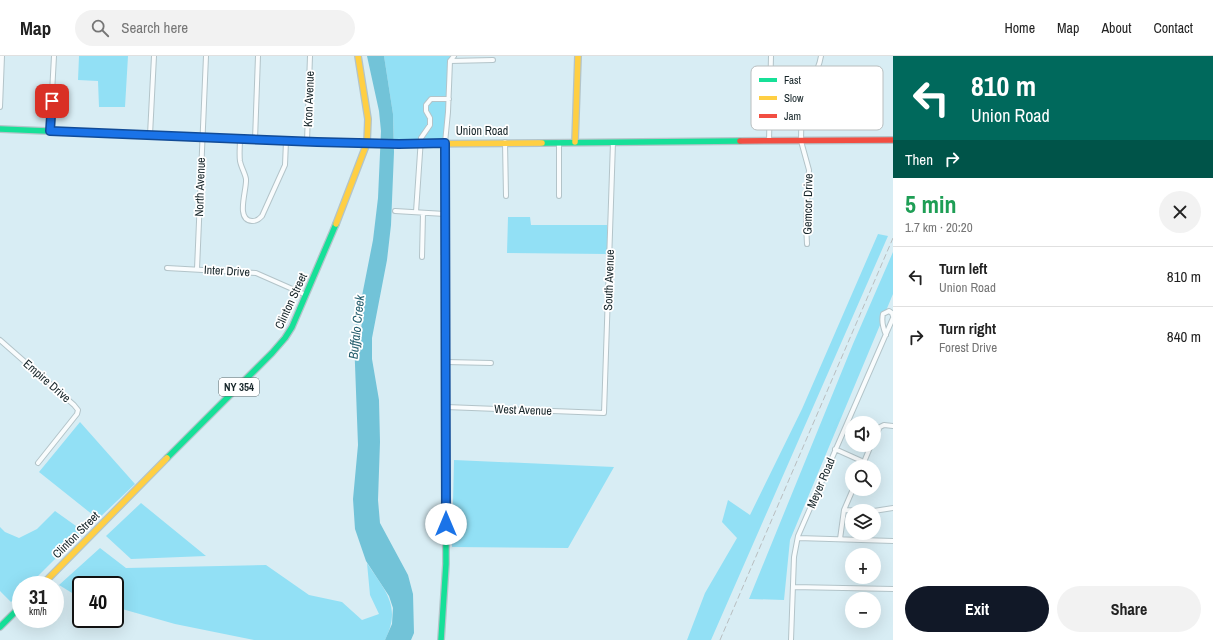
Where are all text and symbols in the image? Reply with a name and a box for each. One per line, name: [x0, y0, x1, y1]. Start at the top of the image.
search box: [75, 10, 355, 46]
text: Map: [20, 15, 51, 41]
icon: search: [89, 17, 111, 39]
text: Search here: [121, 17, 188, 38]
text: Home: [1004, 19, 1035, 37]
text: Map: [1057, 19, 1079, 37]
text: About: [1101, 19, 1131, 37]
text: Contact: [1153, 19, 1193, 37]
legend: [751, 66, 883, 130]
text: 810 m: [971, 67, 1036, 105]
street label: Kron Avenue: [300, 71, 318, 127]
icon: left: [905, 72, 957, 124]
text: Fast: [784, 73, 802, 87]
pin: [35, 84, 69, 118]
icon: arrive: [41, 90, 63, 112]
text: Slow: [784, 91, 804, 105]
text: Union Road: [971, 103, 1050, 128]
text: Jam: [784, 109, 801, 123]
street label: Union Road: [456, 123, 508, 139]
icon: right: [941, 148, 963, 170]
text: Then: [905, 149, 933, 170]
street label: North Avenue: [191, 157, 209, 217]
street label: Gemcor Drive: [799, 173, 817, 235]
text: 5 min: [905, 188, 956, 220]
button: close: [1159, 191, 1201, 233]
text: 1.7 km · 20:20: [905, 219, 973, 236]
street label: South Avenue: [600, 249, 618, 311]
text: Turn left: [939, 258, 987, 279]
street label: Inter Drive: [204, 262, 250, 280]
icon: left: [905, 266, 927, 288]
text: 810 m: [1167, 266, 1201, 287]
street label: Clinton Street: [271, 270, 311, 332]
text: Union Road: [939, 279, 996, 296]
water label: Buffalo Creek: [345, 294, 368, 360]
text: Turn right: [939, 318, 996, 339]
icon: right: [905, 326, 927, 348]
text: 840 m: [1167, 326, 1201, 347]
text: Forest Drive: [939, 339, 997, 356]
street label: Empire Drive: [20, 356, 74, 406]
road number: NY 354: [219, 378, 259, 396]
street label: West Avenue: [494, 401, 552, 419]
map controls: [845, 416, 881, 628]
button: sound: [845, 416, 881, 452]
street label: Meyer Road: [803, 455, 839, 511]
button: search: [845, 460, 881, 496]
position arrow: [425, 503, 467, 545]
button: layers: [845, 504, 881, 540]
street label: Clinton Street: [49, 508, 103, 562]
button: +: [845, 548, 881, 584]
speed limit sign: 40: [72, 576, 124, 628]
text: 31: [29, 583, 47, 610]
button: Exit: [905, 586, 1049, 632]
button: Share: [1057, 586, 1201, 632]
button: −: [845, 592, 881, 628]
text: km/h: [29, 605, 47, 618]

